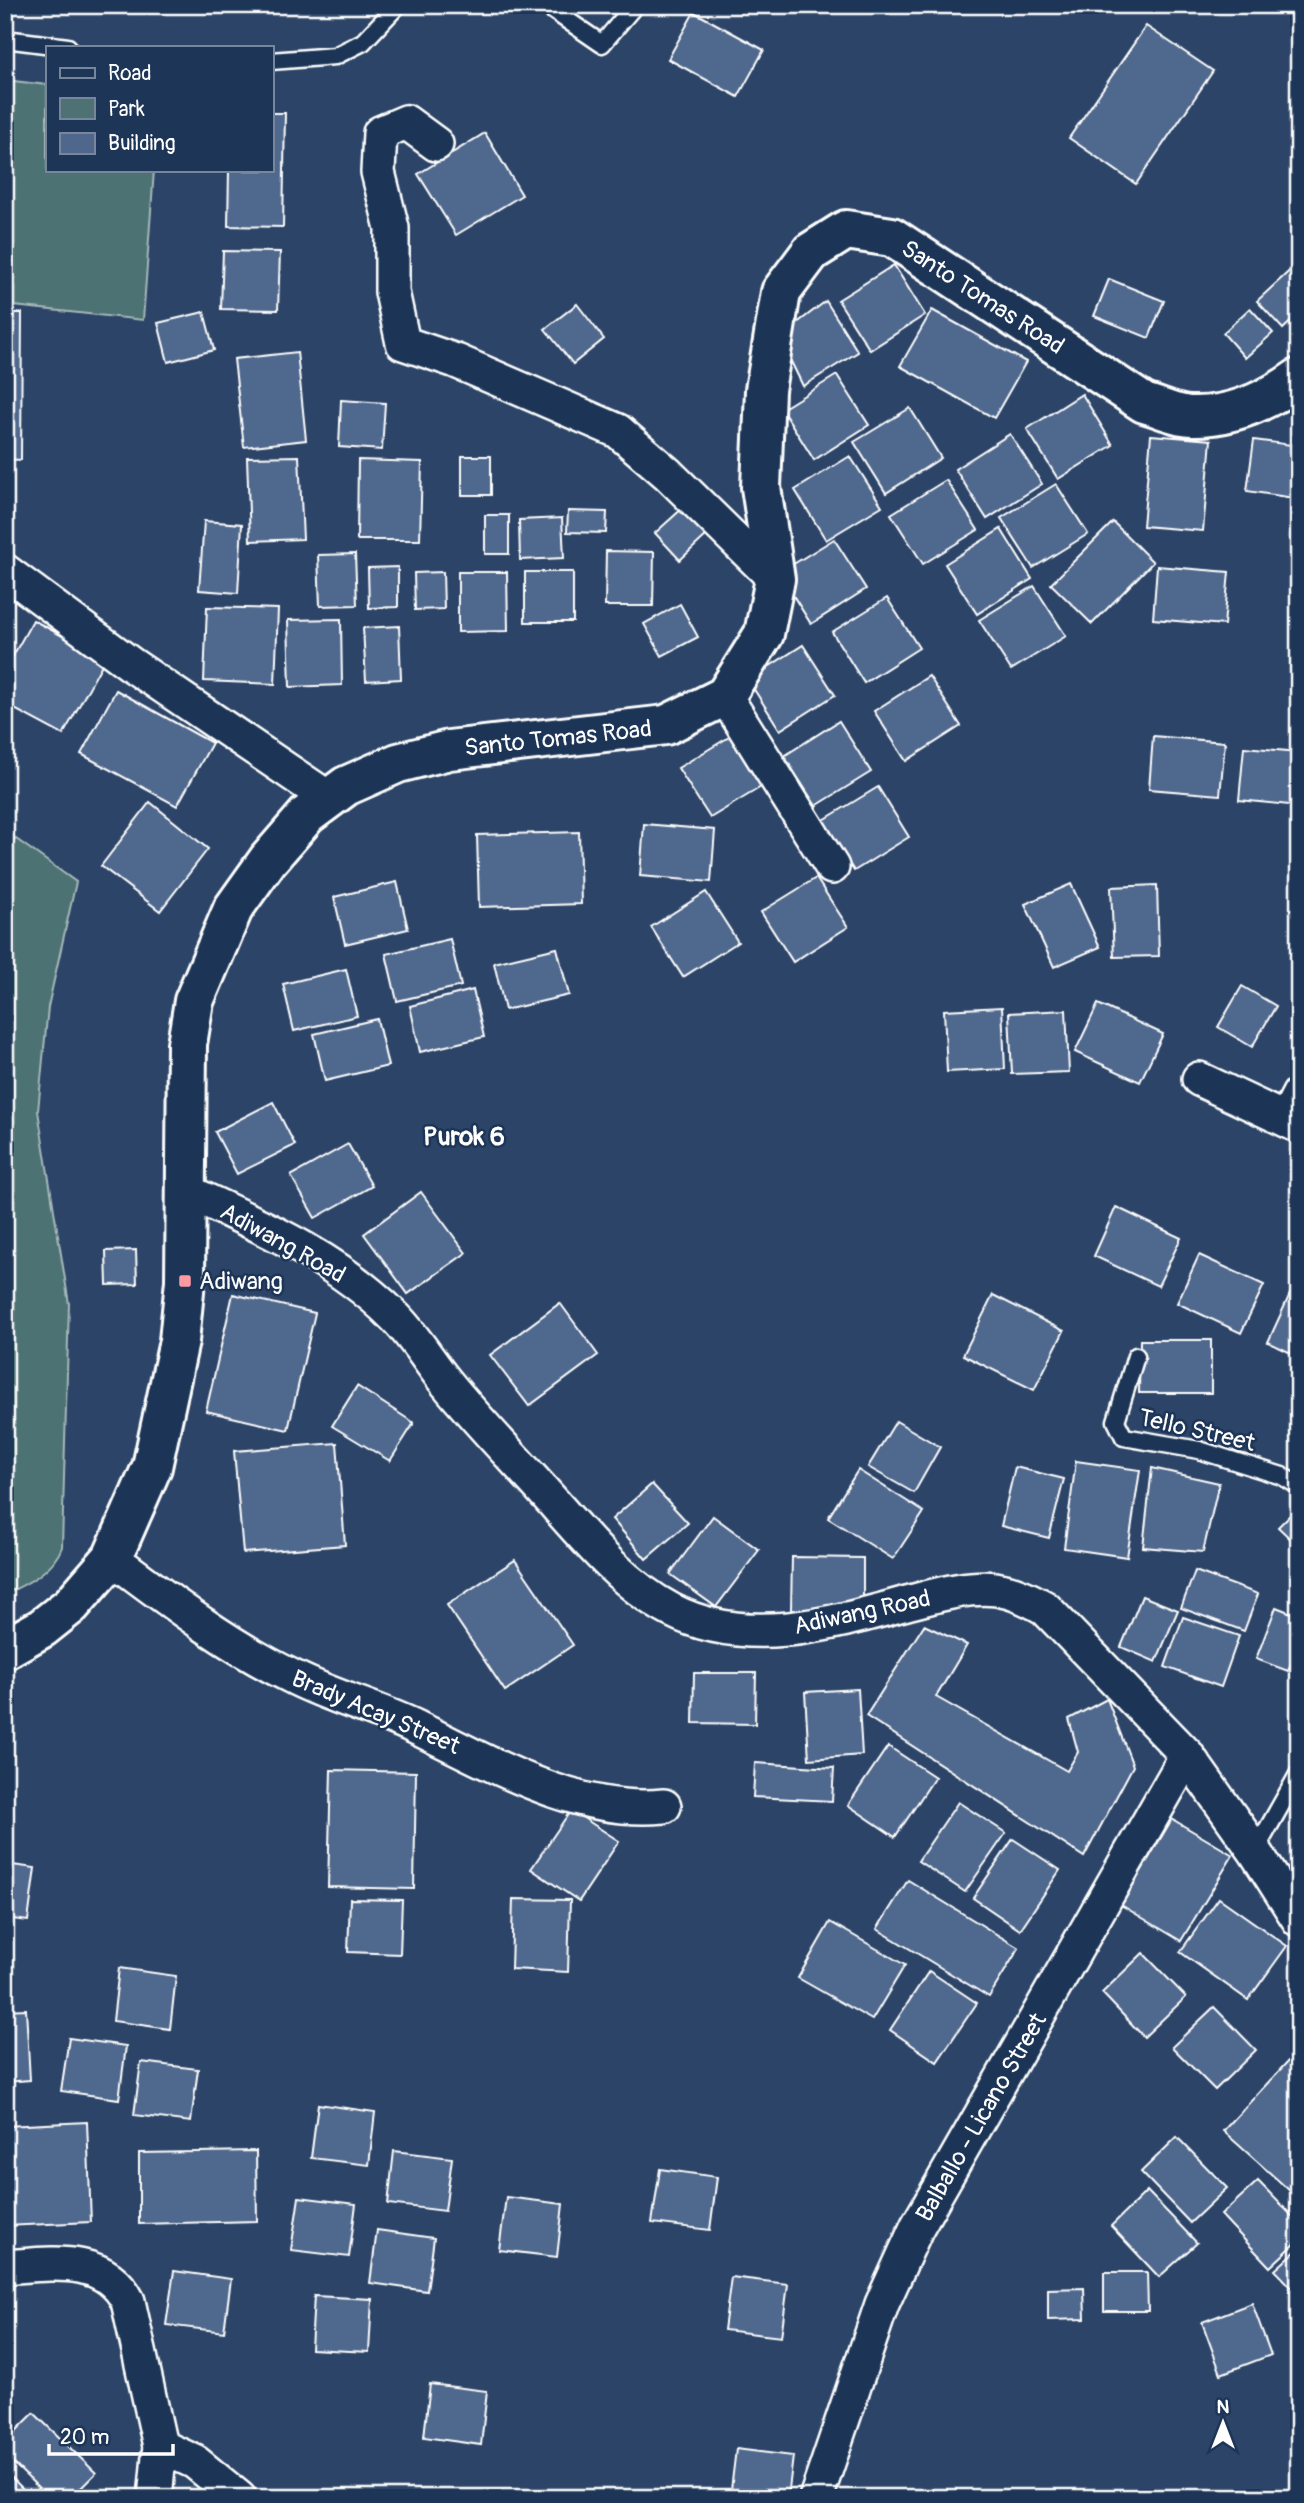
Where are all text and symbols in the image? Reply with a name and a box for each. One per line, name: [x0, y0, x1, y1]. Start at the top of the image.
legend: [46, 46, 273, 172]
text: Road: [108, 60, 152, 87]
text: Park: [108, 96, 145, 123]
text: Building: [108, 130, 175, 157]
street label: Santo Tomas Road: [896, 234, 1069, 361]
street label: Santo Tomas Road: [463, 714, 653, 763]
district label: Purok 6: [423, 1121, 505, 1153]
street label: Adiwang Road: [215, 1197, 351, 1289]
place label: Adiwang: [199, 1267, 283, 1295]
marker: Adiwang: [177, 1273, 193, 1289]
street label: Tello Street: [1136, 1403, 1258, 1458]
street label: Adiwang Road: [791, 1584, 933, 1641]
street label: Brady Acay Street: [287, 1664, 465, 1761]
street label: Balballo - Licano Street: [910, 2008, 1053, 2227]
north arrow: [1188, 2388, 1258, 2458]
text: N: [1217, 2395, 1230, 2419]
scale bar: [49, 2412, 173, 2456]
text: 20 m: [60, 2424, 109, 2451]

